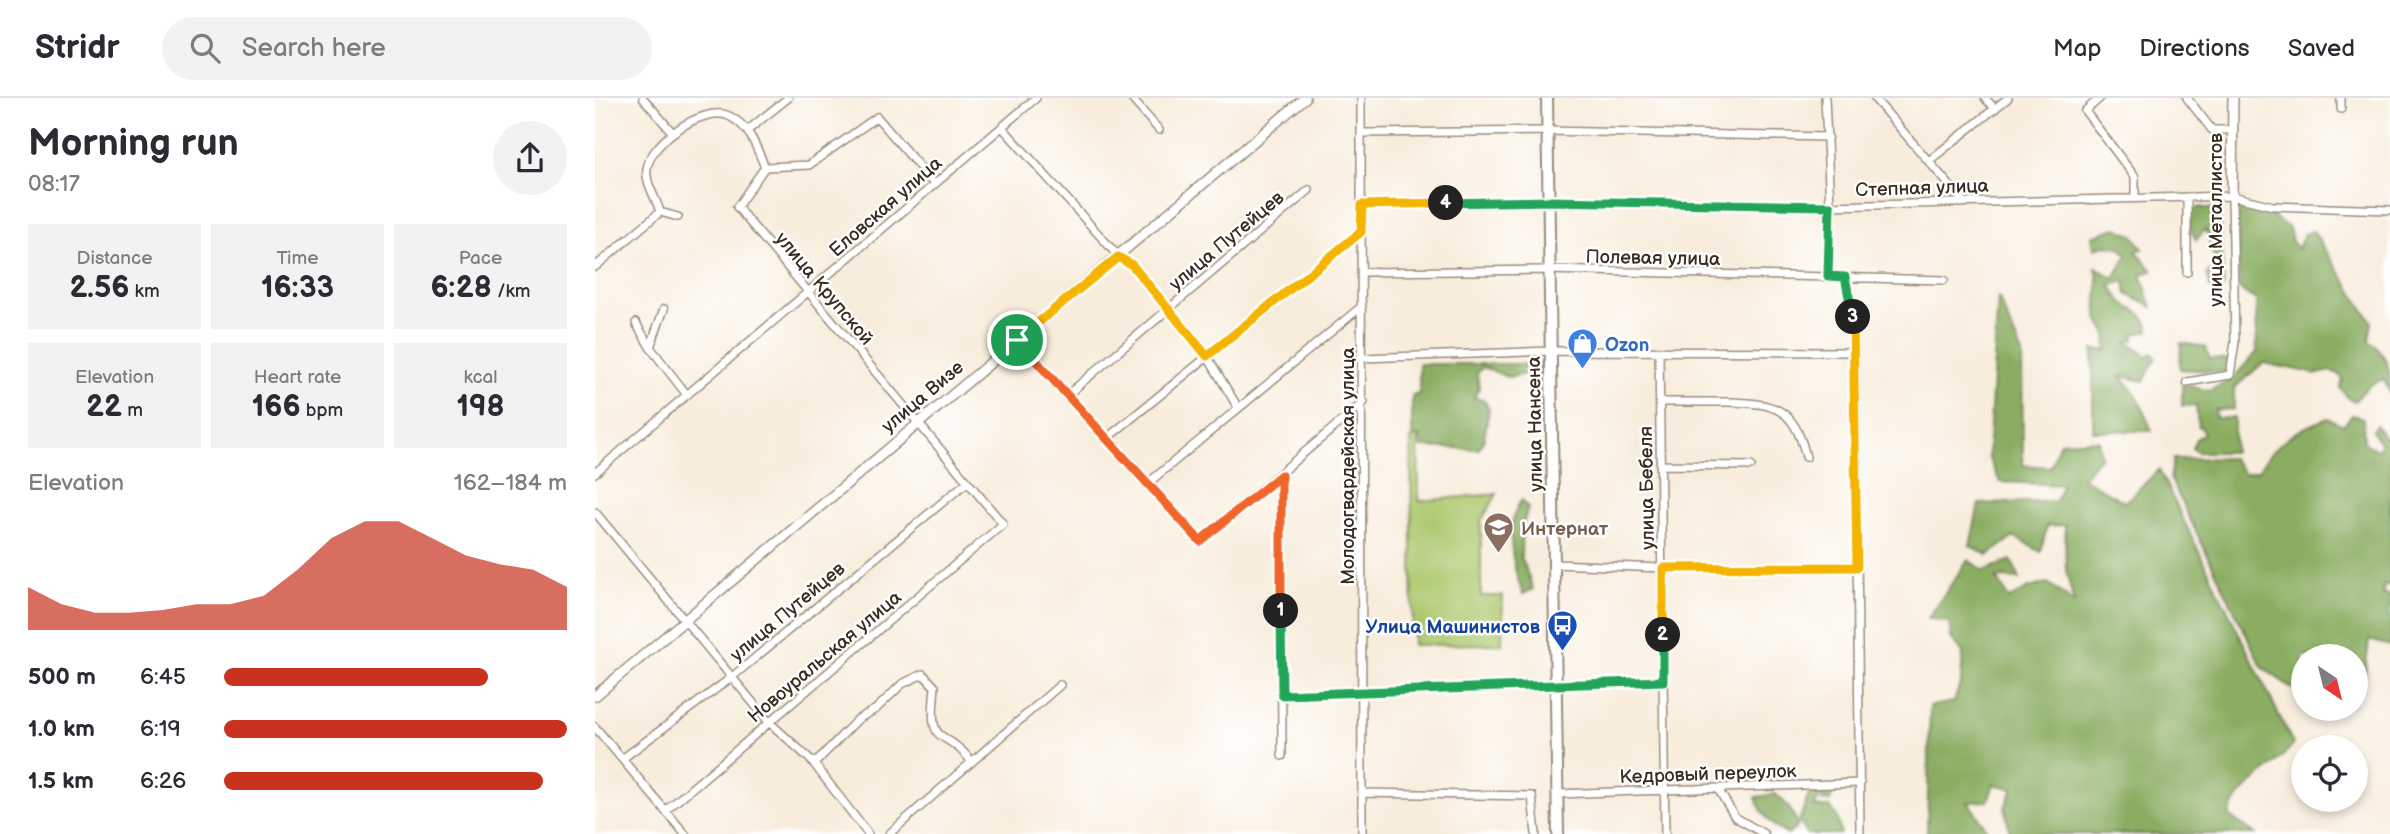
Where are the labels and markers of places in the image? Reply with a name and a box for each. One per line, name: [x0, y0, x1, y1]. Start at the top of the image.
pin: 4: [1429, 186, 1463, 220]
pin: 3: [1835, 300, 1871, 334]
pin: [987, 310, 1047, 370]
shop icon: Ozon: [1565, 327, 1599, 371]
place label: Ozon: [1605, 334, 1649, 357]
school or university icon: Интернат: [1481, 511, 1515, 555]
place label: Интернат: [1521, 518, 1608, 541]
pin: 1: [1263, 594, 1299, 628]
bus stop icon: Улица Машинистов: [1546, 609, 1580, 653]
place label: Улица Машинистов: [1365, 616, 1541, 639]
pin: 2: [1645, 618, 1681, 652]

